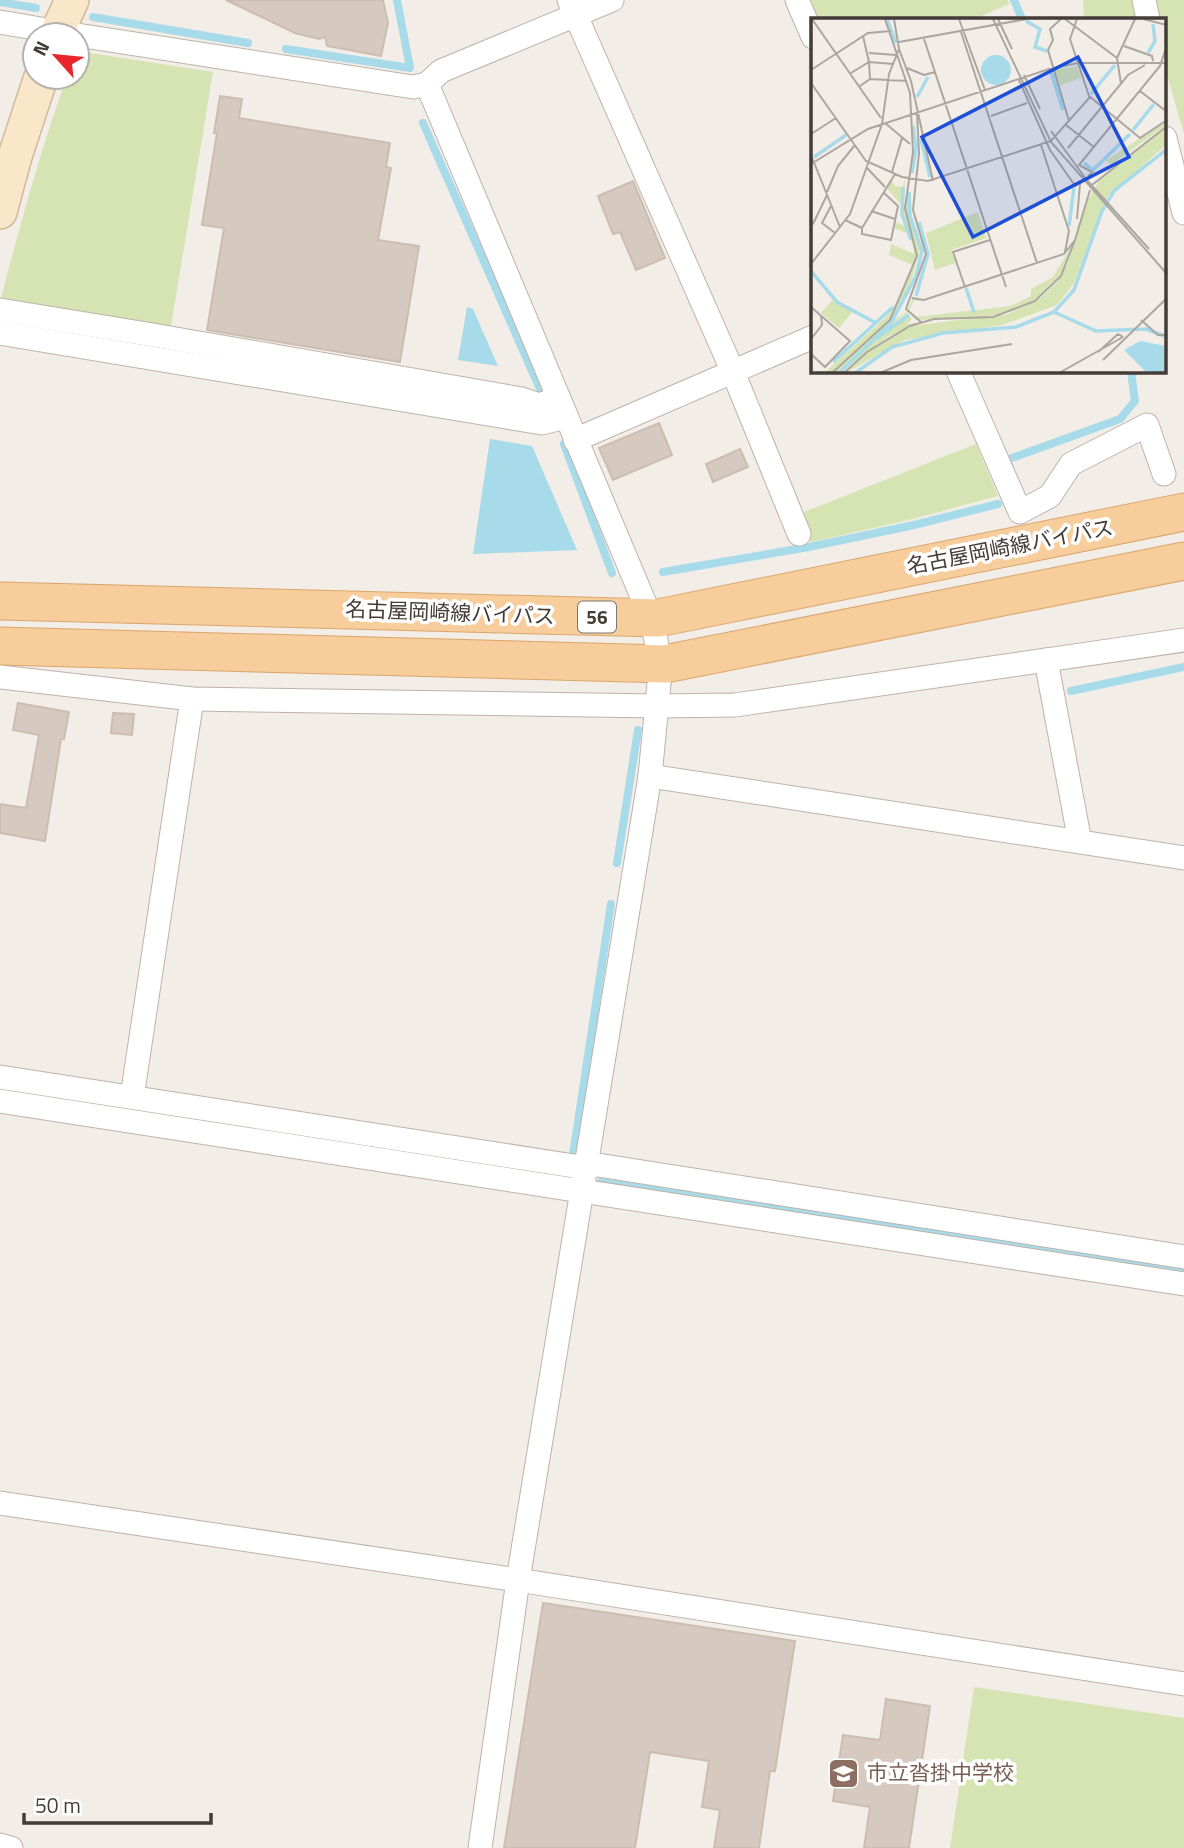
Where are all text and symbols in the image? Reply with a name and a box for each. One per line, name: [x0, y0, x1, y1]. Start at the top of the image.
inset map: [811, 18, 1166, 373]
north arrow: [21, 21, 91, 91]
text: N: [24, 36, 56, 61]
street label: 名古屋岡崎線バイパス: [904, 510, 1116, 582]
street label: 名古屋岡崎線バイパス: [345, 592, 555, 632]
road number: 56: [578, 602, 616, 632]
school or university icon: 市立沓掛中学校: [827, 1756, 861, 1790]
place label: 市立沓掛中学校: [867, 1756, 1014, 1788]
scale bar: [24, 1782, 212, 1826]
text: 50 m: [35, 1789, 81, 1821]

